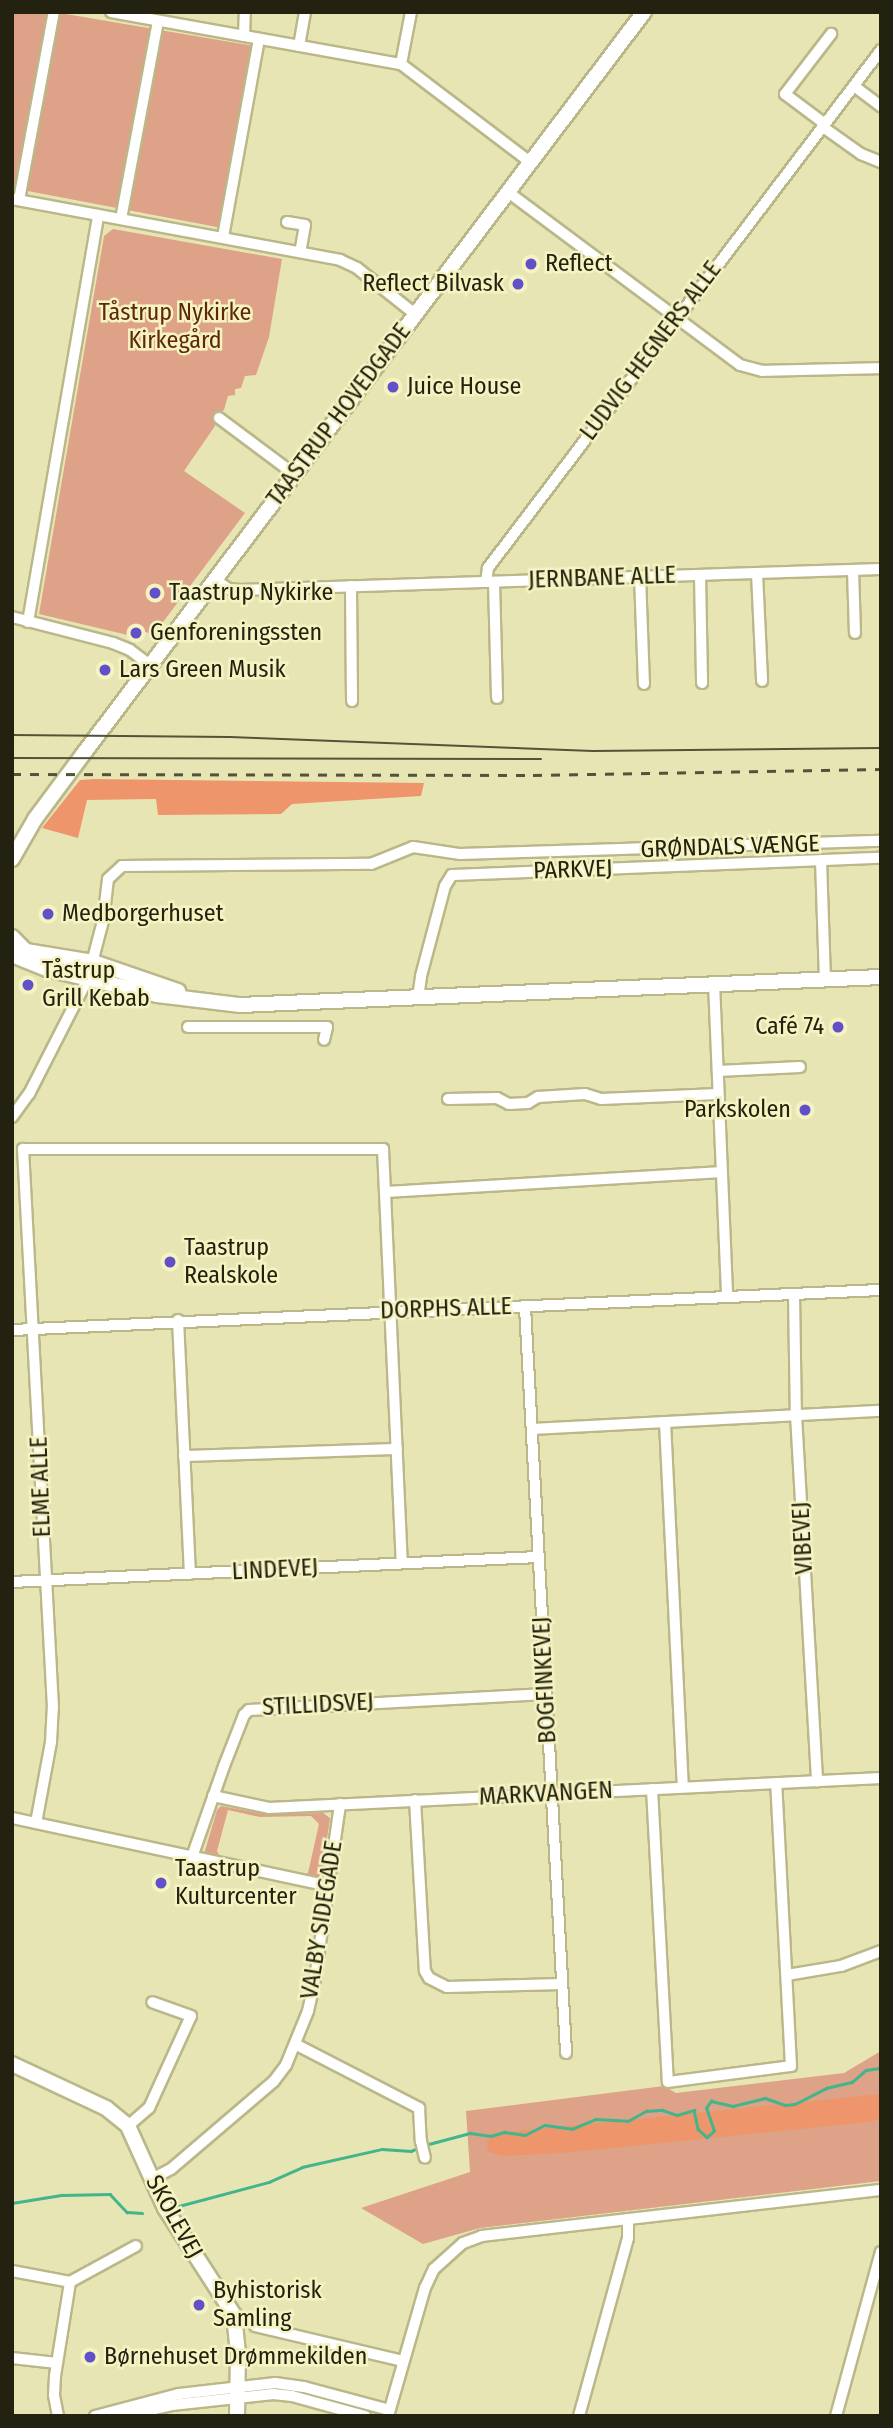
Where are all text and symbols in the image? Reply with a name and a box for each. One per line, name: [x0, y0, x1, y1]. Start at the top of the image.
place label: Reflect: [545, 250, 613, 278]
marker: Reflect: [523, 256, 539, 272]
street label: LUDVIG HEGNERS ALLE: [574, 256, 728, 446]
place label: Reflect Bilvask: [362, 270, 504, 298]
marker: Reflect Bilvask: [510, 276, 526, 292]
park label: Tåstrup Nykirke Kirkegård: [99, 299, 251, 355]
street label: TAASTRUP HOVEDGADE: [261, 318, 417, 512]
place label: Juice House: [407, 373, 521, 401]
marker: Juice House: [385, 379, 401, 395]
street label: JERNBANE ALLE: [528, 561, 676, 595]
place label: Taastrup Nykirke: [169, 579, 333, 607]
marker: Taastrup Nykirke: [147, 585, 163, 601]
place label: Genforeningssten: [150, 619, 322, 647]
marker: Genforeningssten: [128, 625, 144, 641]
place label: Lars Green Musik: [119, 656, 286, 684]
marker: Lars Green Musik: [97, 662, 113, 678]
street label: GRØNDALS VÆNGE: [640, 829, 820, 865]
street label: PARKVEJ: [533, 854, 613, 886]
place label: Medborgerhuset: [62, 900, 223, 928]
marker: Medborgerhuset: [40, 906, 56, 922]
place label: Tåstrup Grill Kebab: [42, 957, 150, 1013]
marker: Tåstrup Grill Kebab: [20, 977, 36, 993]
place label: Café 74: [755, 1013, 824, 1041]
marker: Café 74: [830, 1019, 846, 1035]
place label: Parkskolen: [684, 1096, 791, 1124]
marker: Parkskolen: [797, 1102, 813, 1118]
place label: Taastrup Realskole: [184, 1234, 278, 1290]
marker: Taastrup Realskole: [162, 1254, 178, 1270]
street label: DORPHS ALLE: [380, 1292, 512, 1326]
street label: ELME ALLE: [25, 1436, 57, 1538]
street label: VIBEVEJ: [787, 1501, 819, 1575]
street label: LINDEVEJ: [231, 1553, 319, 1587]
street label: BOGFINKEVEJ: [527, 1616, 563, 1744]
street label: STILLIDSVEJ: [262, 1688, 374, 1722]
street label: MARKVANGEN: [478, 1776, 614, 1812]
street label: VALBY SIDEGADE: [295, 1839, 349, 2001]
place label: Taastrup Kulturcenter: [175, 1855, 297, 1911]
marker: Taastrup Kulturcenter: [153, 1875, 169, 1891]
street label: SKOLEVEJ: [139, 2170, 209, 2264]
place label: Byhistorisk Samling: [213, 2277, 322, 2333]
marker: Byhistorisk Samling: [191, 2297, 207, 2313]
place label: Børnehuset Drømmekilden: [104, 2343, 367, 2371]
marker: Børnehuset Drømmekilden: [82, 2349, 98, 2365]

